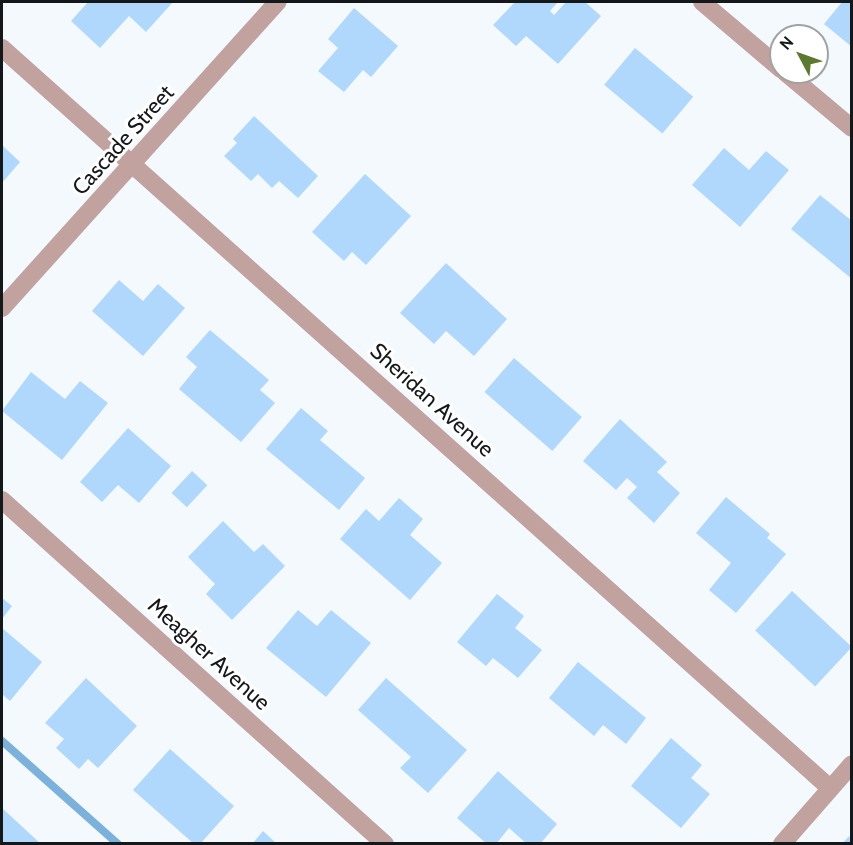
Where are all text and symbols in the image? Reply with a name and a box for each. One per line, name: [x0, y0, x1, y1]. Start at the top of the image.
north arrow: [769, 24, 829, 84]
text: N: [776, 33, 797, 54]
street label: Cascade Street: [67, 80, 179, 200]
street label: Sheridan Avenue: [365, 338, 499, 462]
street label: Meagher Avenue: [142, 592, 276, 716]

